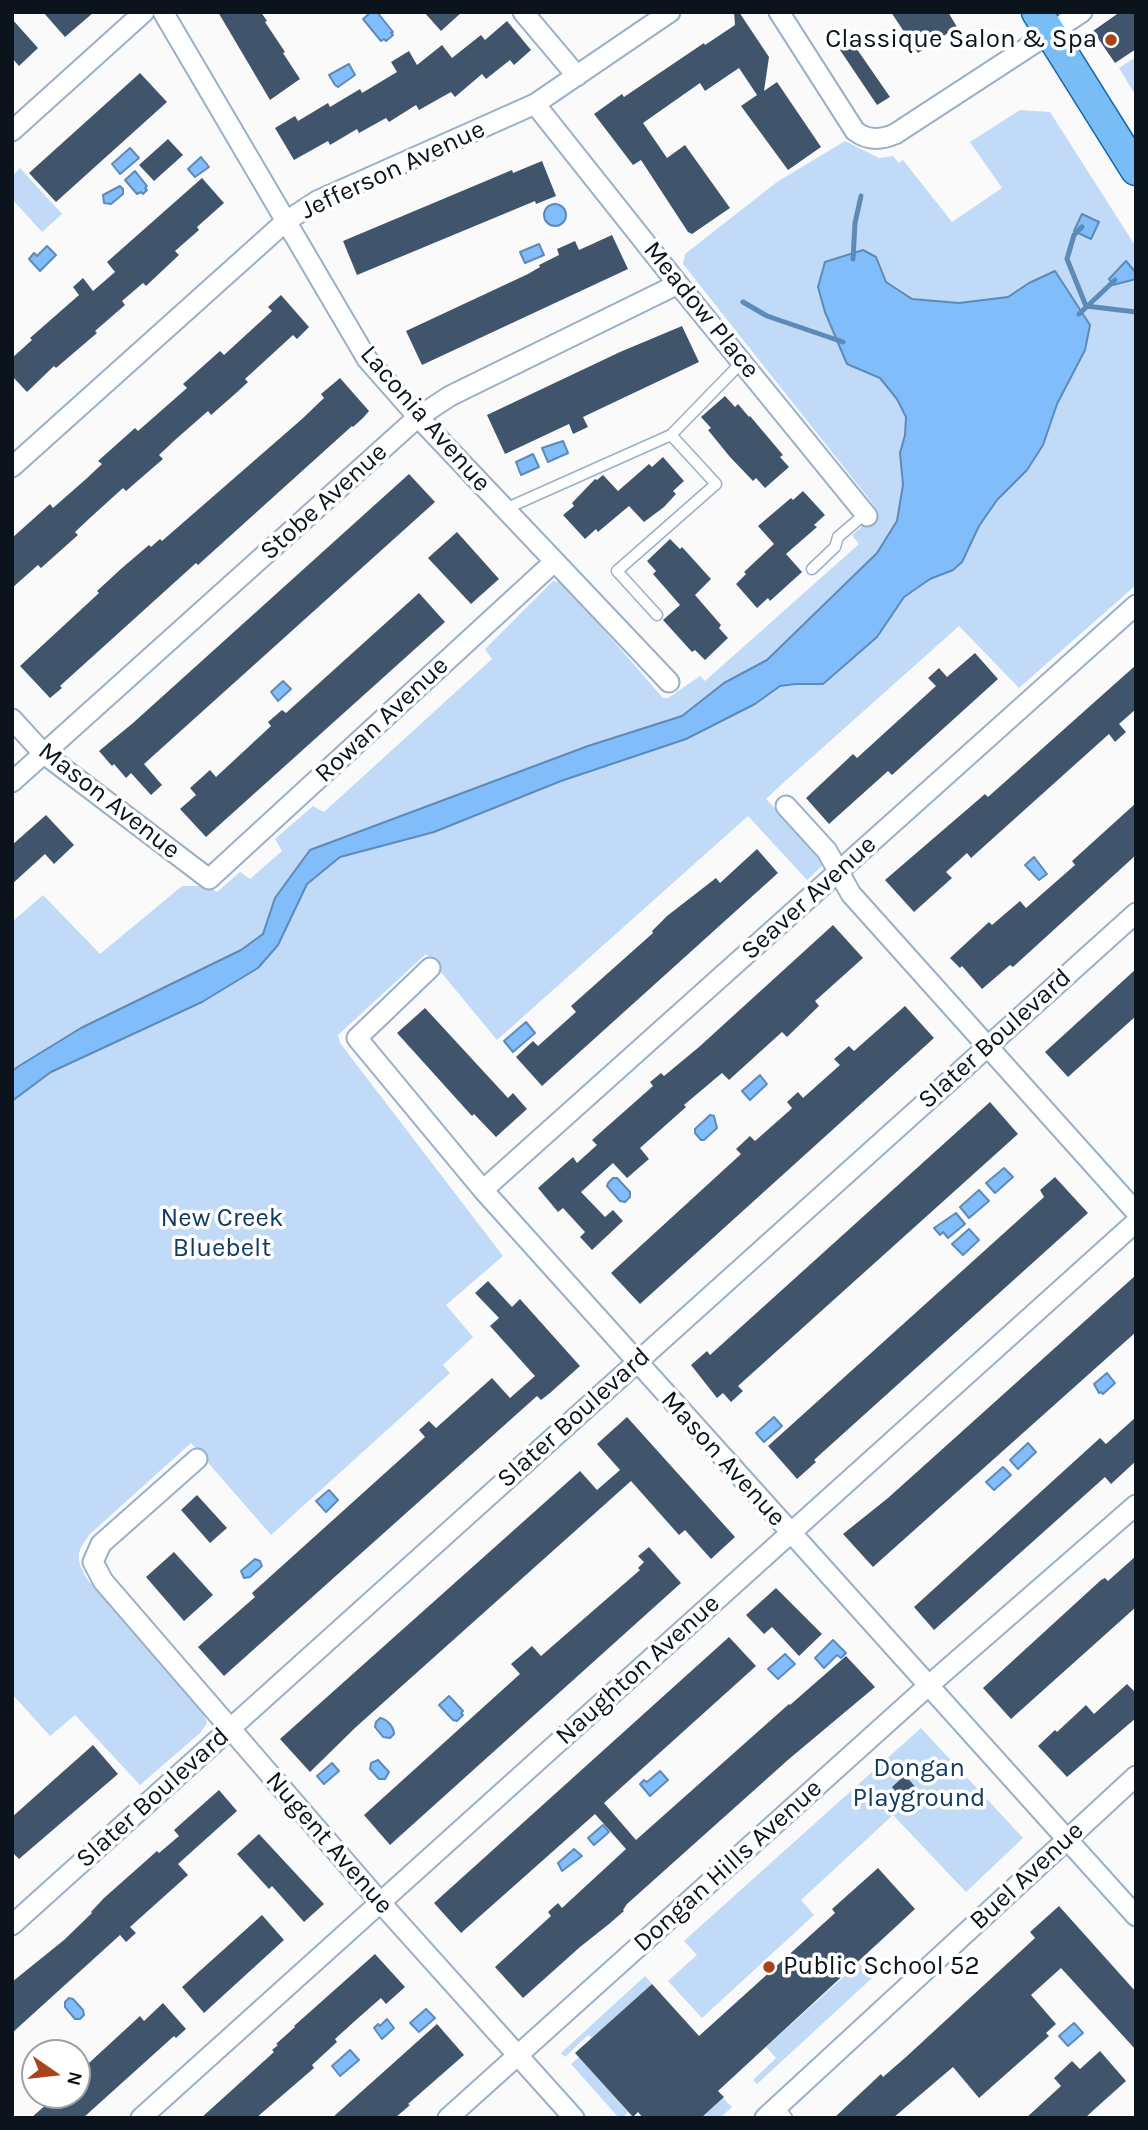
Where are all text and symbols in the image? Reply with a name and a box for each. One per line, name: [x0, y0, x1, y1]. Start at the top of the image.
place label: Classique Salon & Spa: [825, 24, 1097, 56]
marker: Classique Salon & Spa: [1103, 32, 1119, 48]
street label: Jefferson Avenue: [296, 114, 490, 226]
street label: Meadow Place: [636, 235, 766, 385]
street label: Laconia Avenue: [353, 339, 497, 499]
street label: Stobe Avenue: [254, 437, 394, 567]
street label: Rowan Avenue: [309, 650, 455, 790]
street label: Mason Avenue: [32, 736, 186, 866]
street label: Seaver Avenue: [735, 829, 883, 967]
street label: Slater Boulevard: [912, 962, 1078, 1116]
park label: New Creek Bluebelt: [161, 1203, 283, 1264]
street label: Slater Boulevard: [491, 1341, 657, 1495]
street label: Mason Avenue: [654, 1385, 792, 1533]
street label: Naughton Avenue: [550, 1588, 726, 1752]
street label: Slater Boulevard: [70, 1721, 236, 1875]
park label: Dongan Playground: [852, 1753, 986, 1814]
street label: Nugent Avenue: [259, 1765, 399, 1921]
street label: Dongan Hills Avenue: [627, 1773, 829, 1959]
street label: Buel Avenue: [964, 1815, 1090, 1937]
place label: Public School 52: [783, 1951, 980, 1983]
marker: Public School 52: [761, 1959, 777, 1975]
north arrow: [21, 2039, 91, 2109]
text: N: [62, 2069, 87, 2088]

